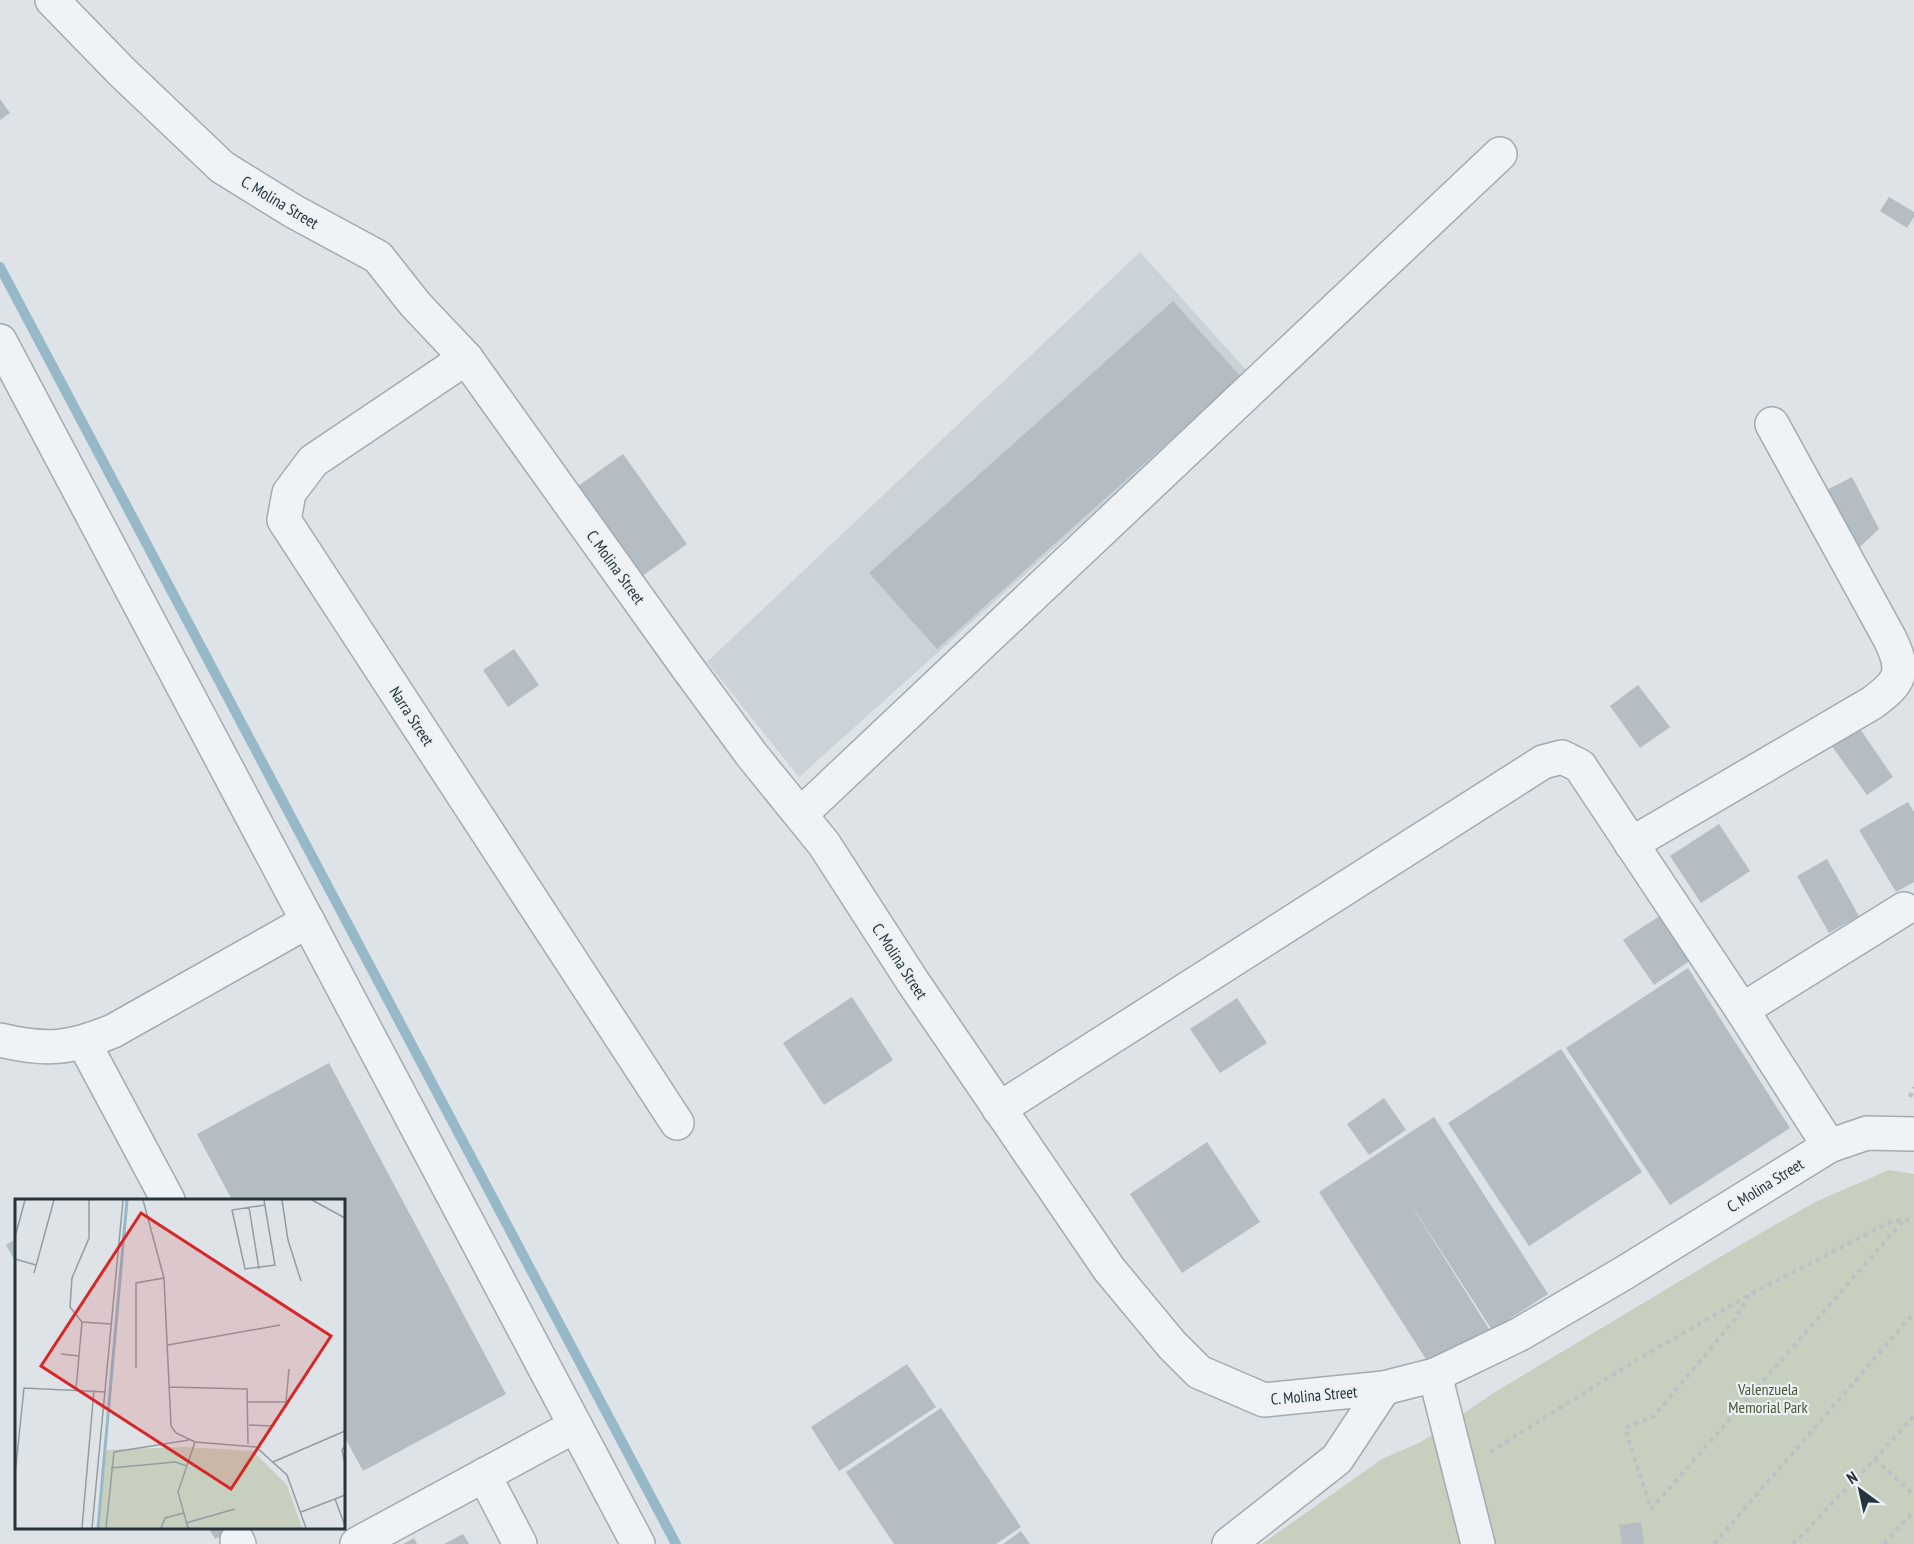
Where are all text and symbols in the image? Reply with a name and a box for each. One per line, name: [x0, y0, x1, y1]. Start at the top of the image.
street label: C. Molina Street: [238, 171, 323, 233]
street label: C. Molina Street: [582, 526, 650, 608]
street label: Narra Street: [385, 683, 439, 750]
street label: C. Molina Street: [868, 919, 932, 1003]
street label: C. Molina Street: [1723, 1153, 1808, 1216]
inset map: [15, 1199, 345, 1529]
park label: Valenzuela Memorial Park: [1728, 1379, 1808, 1417]
street label: C. Molina Street: [1270, 1381, 1359, 1409]
north arrow: [1830, 1460, 1890, 1520]
text: N: [1843, 1467, 1861, 1488]

